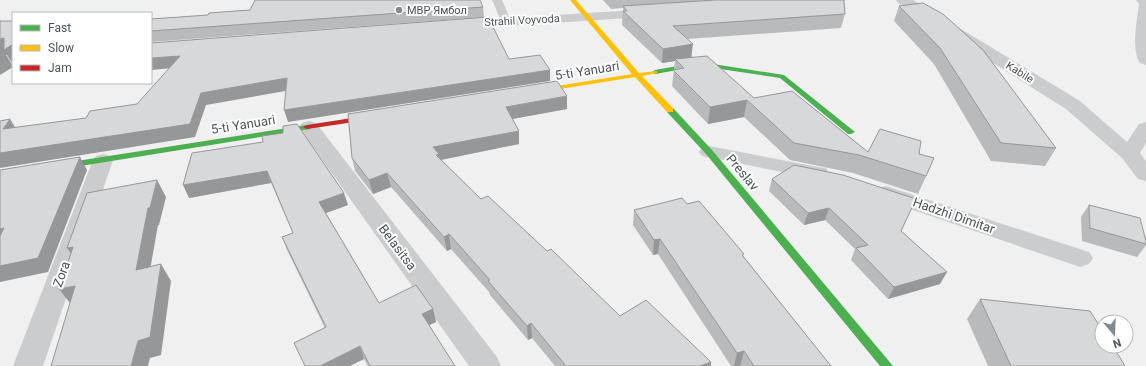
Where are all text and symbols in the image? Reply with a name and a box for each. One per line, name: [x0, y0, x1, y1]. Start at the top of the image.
place label: МВР Ямбол: [407, 4, 467, 17]
marker: МВР Ямбол: [394, 5, 404, 15]
legend: [12, 12, 152, 84]
street label: Strahil Voyvoda: [484, 12, 560, 29]
text: Fast: [48, 21, 71, 35]
text: Slow: [48, 41, 74, 55]
street label: 5-ti Yanuari: [554, 58, 620, 83]
street label: Kabile: [1003, 59, 1036, 86]
text: Jam: [48, 61, 72, 75]
street label: 5-ti Yanuari: [210, 112, 276, 137]
street label: Preslav: [723, 151, 762, 194]
street label: Hadzhi Dimitar: [911, 194, 997, 237]
street label: Belasitsa: [376, 222, 420, 273]
street label: Zora: [50, 259, 73, 289]
north arrow: [1094, 314, 1134, 354]
text: N: [1111, 336, 1123, 350]

